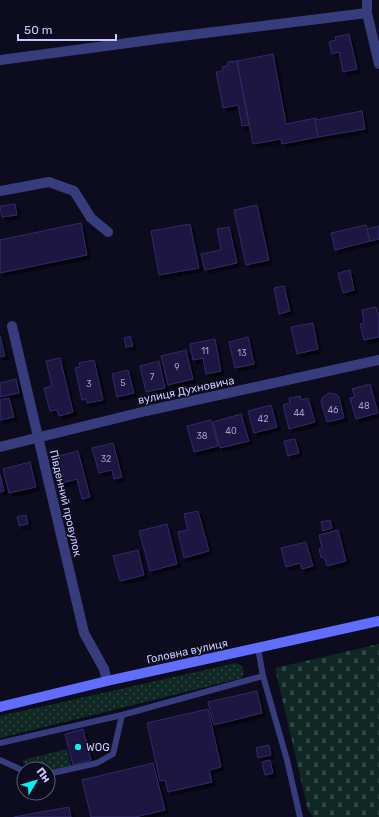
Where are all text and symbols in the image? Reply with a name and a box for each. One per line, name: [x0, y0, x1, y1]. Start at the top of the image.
scale bar: [18, 16, 116, 42]
text: 50 m: [24, 23, 52, 37]
house number: 11: [201, 346, 209, 356]
house number: 13: [237, 348, 247, 358]
house number: 9: [174, 362, 180, 372]
house number: 7: [150, 372, 155, 382]
street label: вулиця Духновича: [137, 374, 235, 407]
house number: 5: [120, 378, 126, 388]
house number: 3: [86, 379, 92, 389]
house number: 48: [358, 401, 370, 411]
house number: 46: [327, 405, 339, 415]
house number: 44: [293, 408, 305, 418]
house number: 42: [258, 414, 268, 424]
house number: 40: [225, 426, 237, 436]
house number: 38: [196, 431, 208, 441]
street label: Південний провулок: [47, 449, 84, 558]
house number: 32: [101, 454, 111, 464]
street label: Головна вулиця: [145, 637, 229, 666]
place label: WOG: [86, 741, 110, 754]
marker: WOG: [73, 742, 83, 752]
north arrow: [16, 761, 56, 801]
text: Пн: [34, 765, 53, 785]

